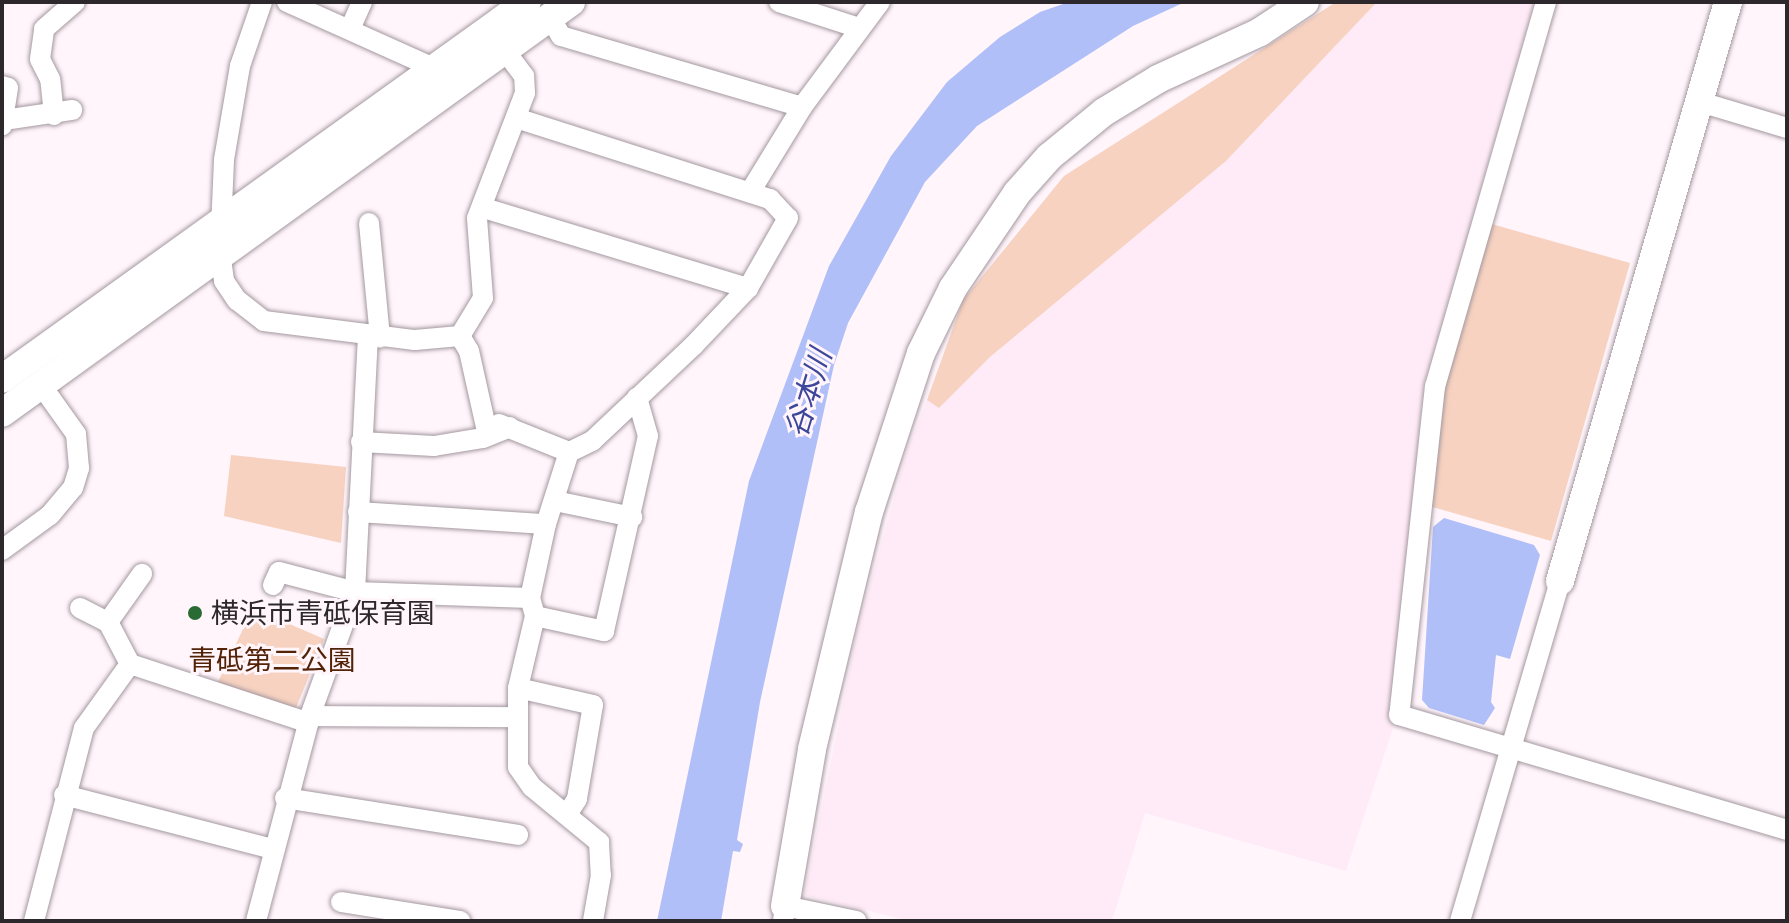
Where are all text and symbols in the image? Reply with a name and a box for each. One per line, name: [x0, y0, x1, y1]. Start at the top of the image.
water label: 谷本川: [778, 345, 838, 441]
place label: 横浜市青砥保育園: [211, 596, 435, 630]
marker: 横浜市青砥保育園: [186, 604, 204, 622]
park label: 青砥第二公園: [188, 643, 356, 677]

